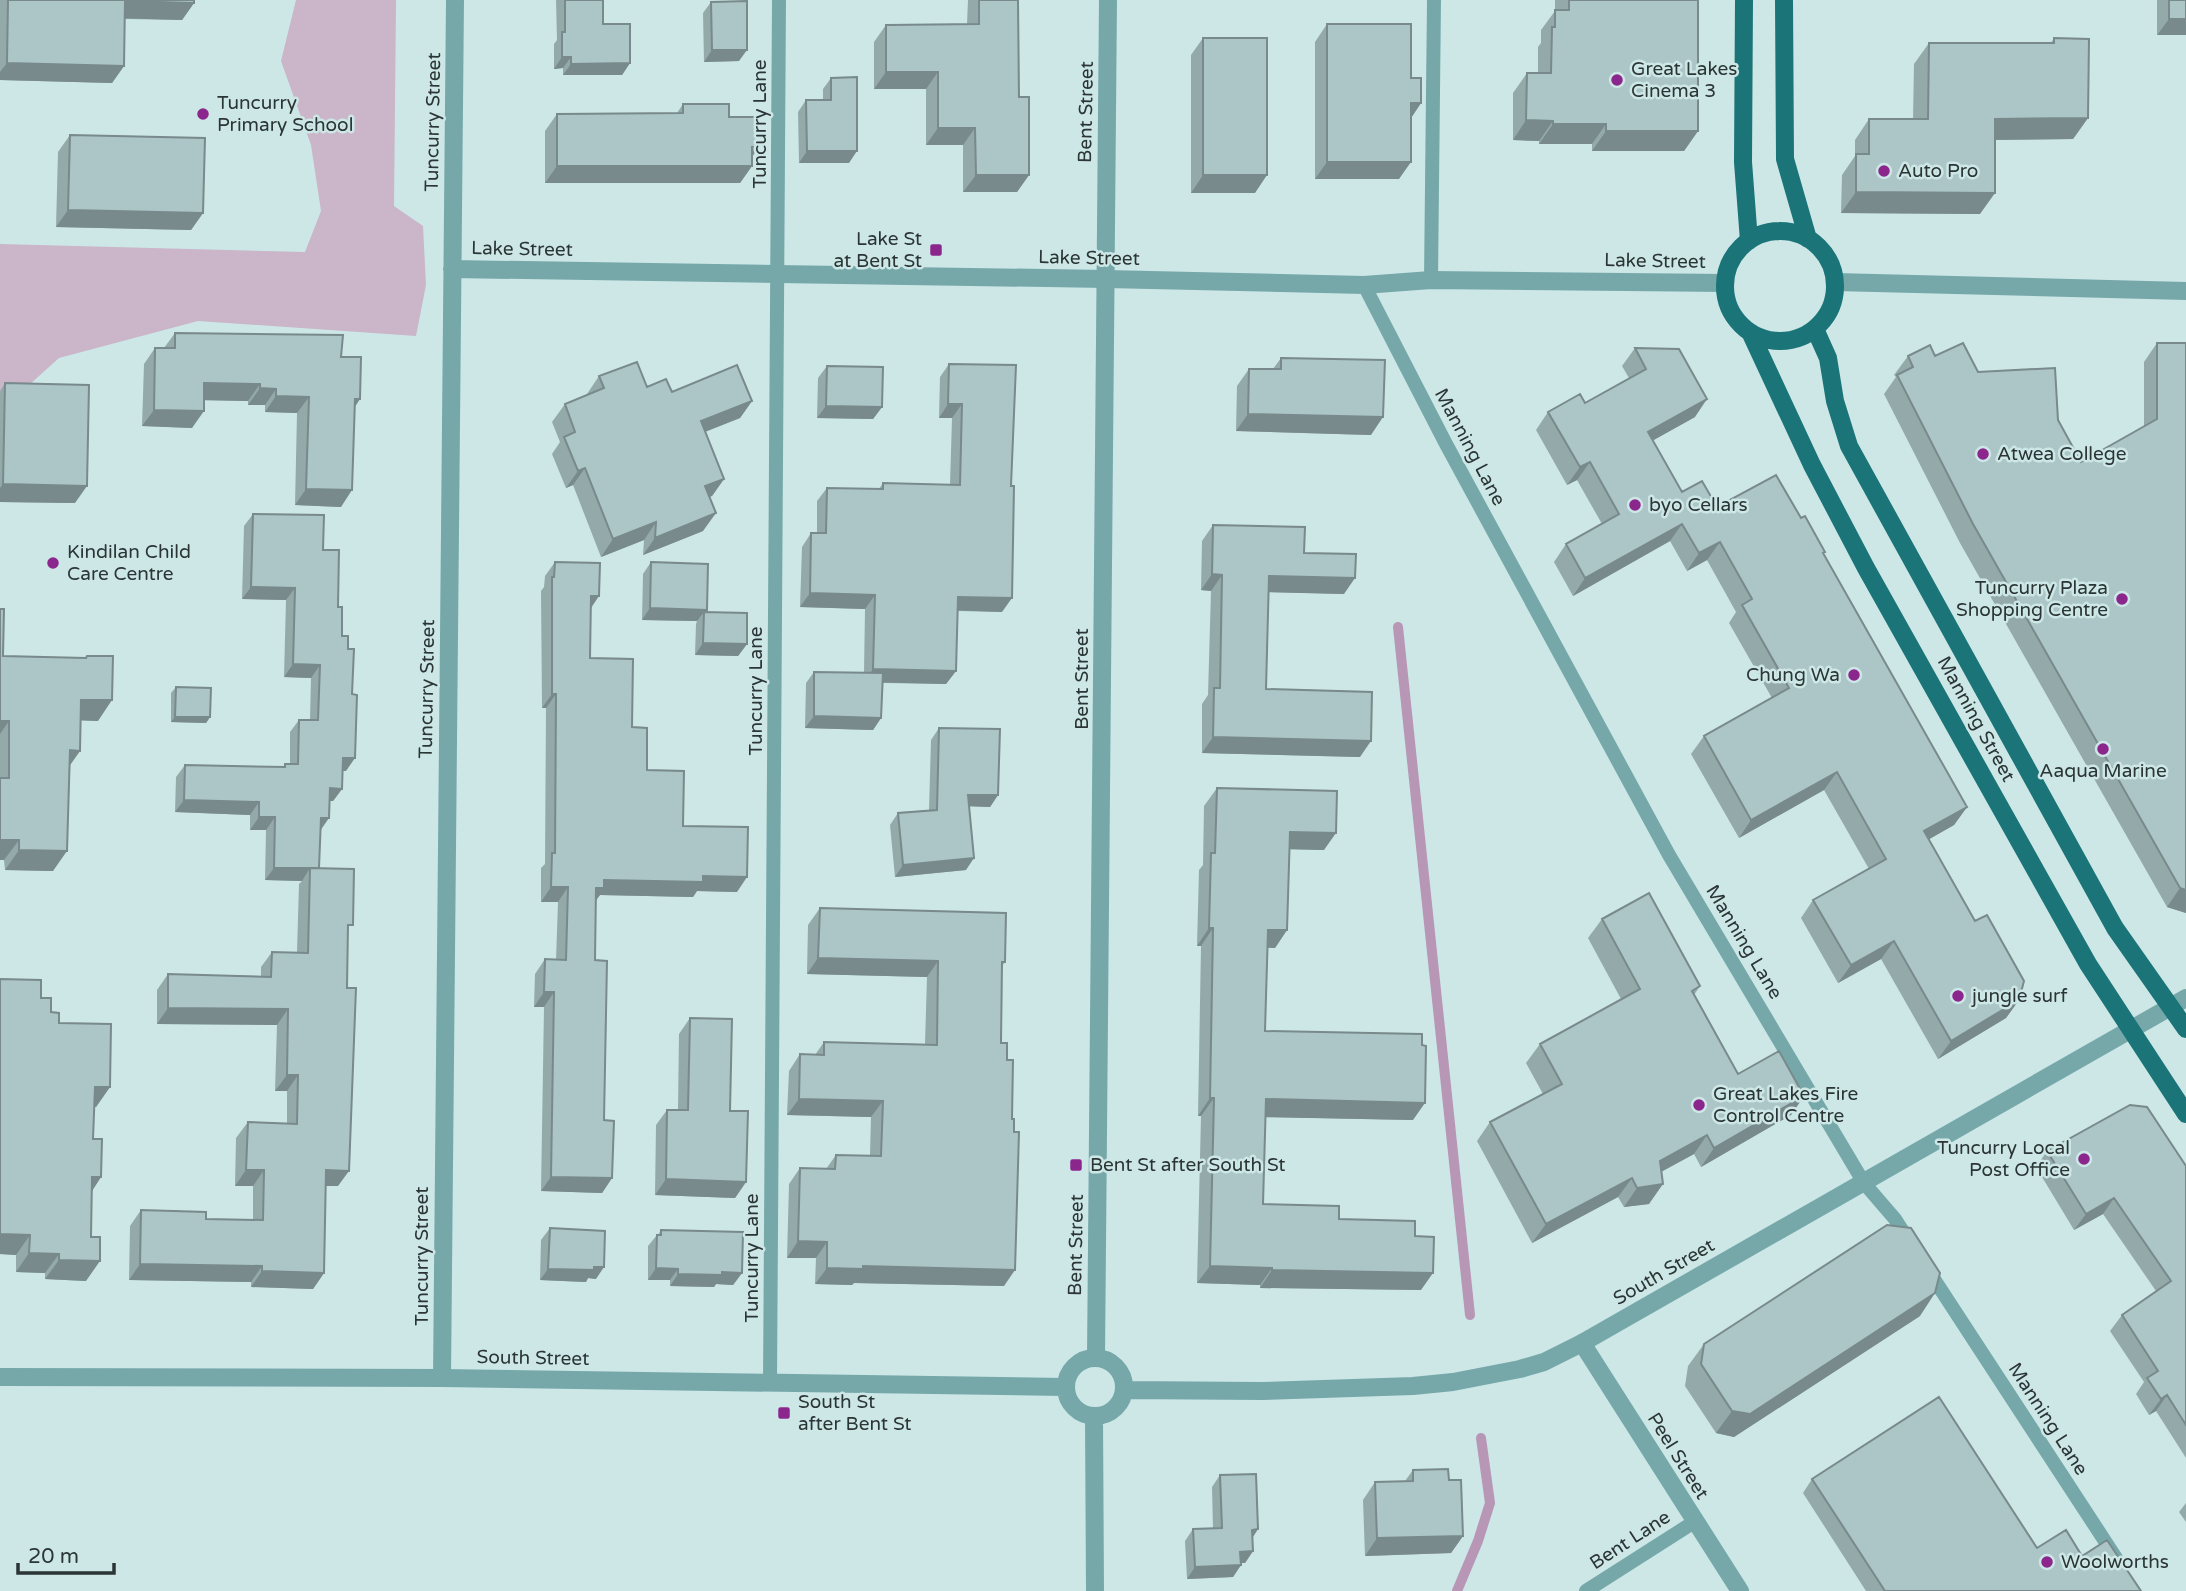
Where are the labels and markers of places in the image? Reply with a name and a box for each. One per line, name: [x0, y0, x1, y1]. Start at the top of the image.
place label: Great Lakes Cinema 3: [1631, 58, 1737, 102]
marker: Great Lakes Cinema 3: [1609, 72, 1625, 88]
place label: Tuncurry Primary School: [217, 92, 353, 136]
marker: Tuncurry Primary School: [195, 106, 211, 122]
place label: Auto Pro: [1898, 160, 1978, 182]
marker: Auto Pro: [1876, 163, 1892, 179]
place label: Lake St at Bent St: [833, 228, 922, 272]
marker: Lake St at Bent St: [928, 242, 944, 258]
place label: Atwea College: [1997, 443, 2127, 465]
marker: Atwea College: [1975, 446, 1991, 462]
place label: byo Cellars: [1649, 494, 1748, 516]
marker: byo Cellars: [1627, 497, 1643, 513]
place label: Kindilan Child Care Centre: [67, 541, 191, 585]
marker: Kindilan Child Care Centre: [45, 555, 61, 571]
place label: Tuncurry Plaza Shopping Centre: [1956, 577, 2108, 621]
marker: Tuncurry Plaza Shopping Centre: [2114, 591, 2130, 607]
place label: Chung Wa: [1746, 664, 1840, 686]
marker: Chung Wa: [1846, 667, 1862, 683]
marker: Aaqua Marine: [2095, 741, 2111, 757]
place label: Aaqua Marine: [2039, 760, 2167, 782]
place label: jungle surf: [1971, 985, 2068, 1007]
marker: jungle surf: [1950, 988, 1966, 1004]
place label: Great Lakes Fire Control Centre: [1713, 1083, 1858, 1127]
marker: Great Lakes Fire Control Centre: [1691, 1097, 1707, 1113]
place label: Tuncurry Local Post Office: [1937, 1137, 2070, 1181]
marker: Tuncurry Local Post Office: [2076, 1151, 2092, 1167]
place label: Bent St after South St: [1090, 1154, 1286, 1176]
marker: Bent St after South St: [1068, 1157, 1084, 1173]
place label: South St after Bent St: [798, 1391, 912, 1435]
marker: South St after Bent St: [776, 1405, 792, 1421]
place label: Woolworths: [2061, 1551, 2169, 1573]
marker: Woolworths: [2039, 1554, 2055, 1570]

